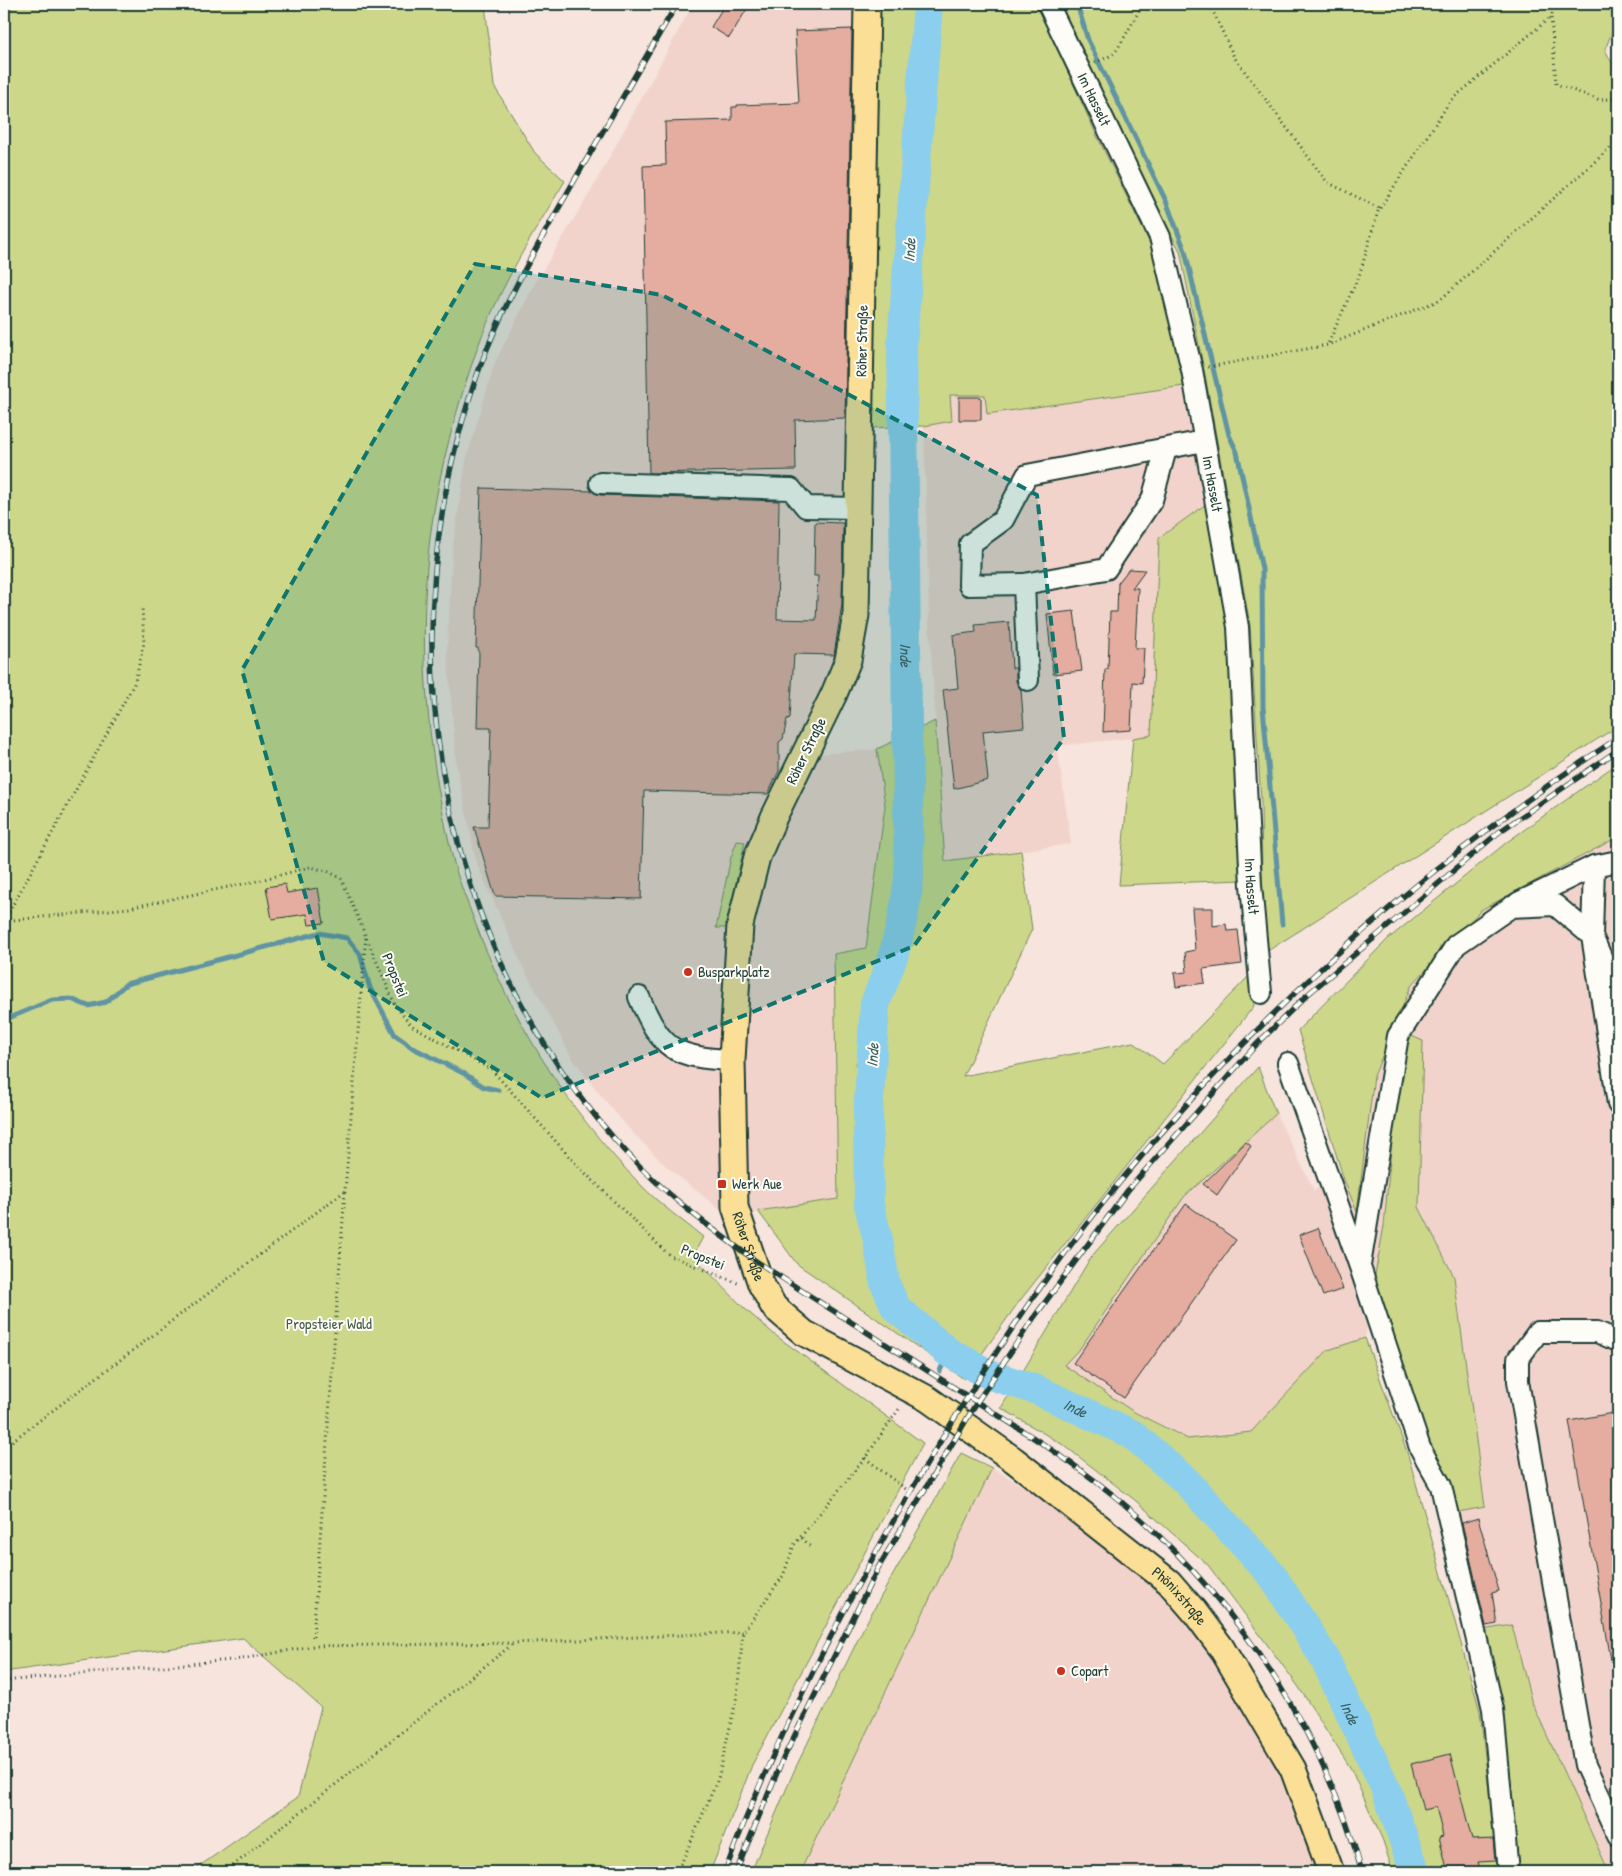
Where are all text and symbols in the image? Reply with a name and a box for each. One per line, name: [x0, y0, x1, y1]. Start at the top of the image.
street label: Im Hasselt: [1073, 69, 1117, 130]
water label: Inde: [897, 237, 921, 263]
street label: Röher Straße: [850, 305, 873, 377]
street label: Im Hasselt: [1198, 454, 1228, 514]
water label: Inde: [895, 643, 917, 668]
street label: Röher Straße: [780, 714, 831, 788]
street label: Im Hasselt: [1240, 857, 1265, 916]
street label: Propstei: [377, 950, 414, 1000]
place label: Busparkplatz: [698, 961, 770, 982]
marker: Busparkplatz: [682, 966, 694, 978]
water label: Inde: [860, 1042, 884, 1068]
place label: Werk Aue: [732, 1173, 782, 1194]
marker: Werk Aue: [716, 1178, 728, 1190]
street label: Röher Straße: [727, 1209, 770, 1284]
street label: Propstei: [678, 1238, 728, 1275]
park label: Propsteier Wald: [286, 1313, 372, 1334]
water label: Inde: [1060, 1393, 1091, 1423]
street label: Phönixstraße: [1148, 1561, 1212, 1629]
place label: Copart: [1071, 1660, 1109, 1681]
marker: Copart: [1055, 1665, 1067, 1677]
water label: Inde: [1335, 1697, 1365, 1729]

